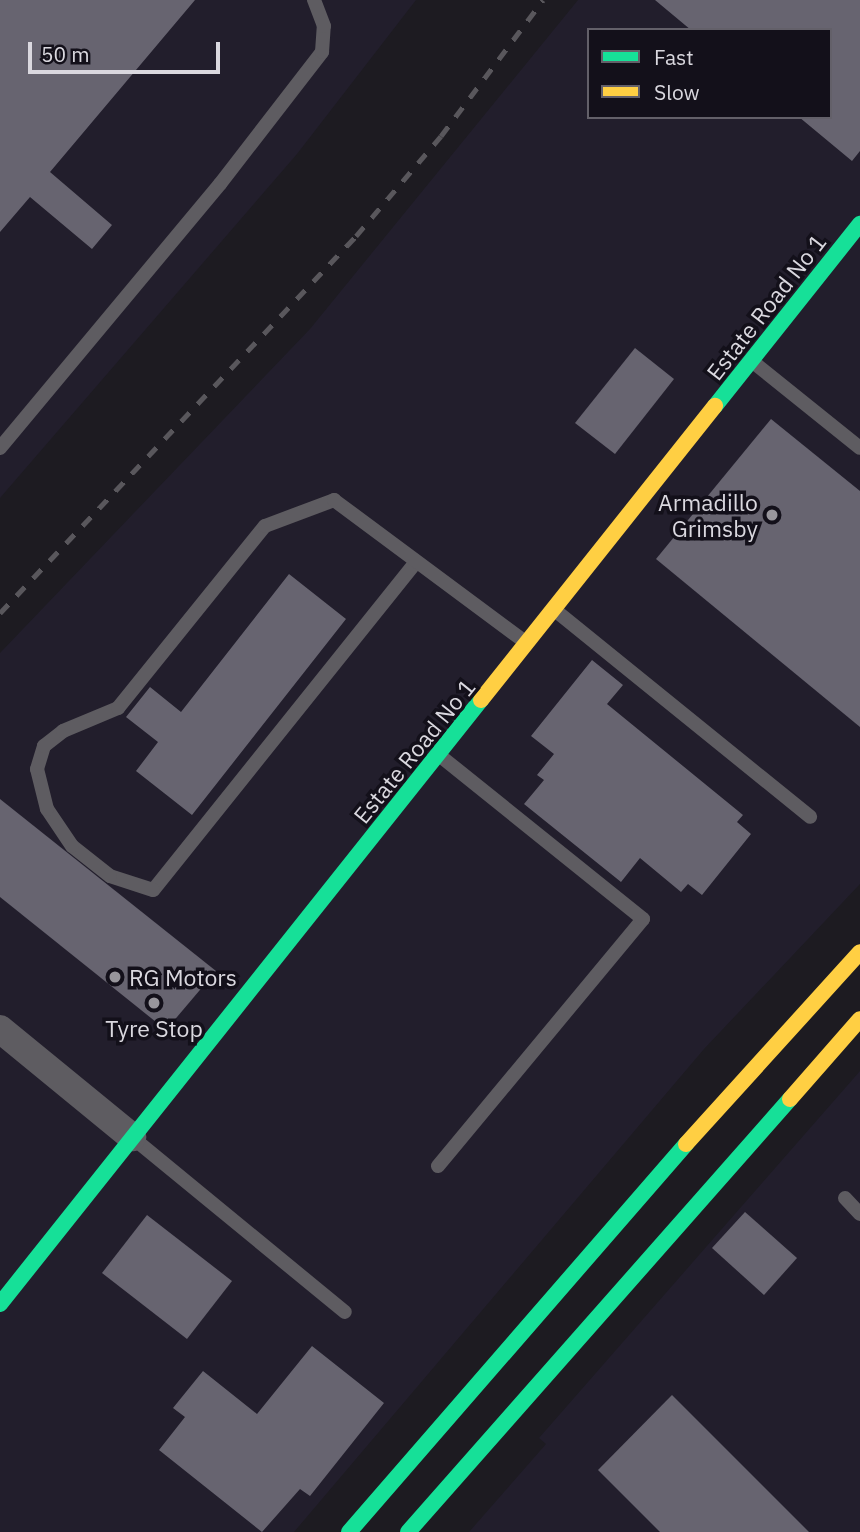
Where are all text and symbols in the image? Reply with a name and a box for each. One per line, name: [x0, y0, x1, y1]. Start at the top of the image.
scale bar: [32, 28, 224, 72]
legend: [587, 28, 832, 119]
text: 50 m: [41, 40, 90, 68]
text: Fast: [654, 43, 694, 71]
text: Slow: [654, 78, 700, 106]
street label: Estate Road No 1: [700, 229, 832, 385]
place label: Armadillo Grimsby: [658, 488, 758, 542]
marker: Armadillo Grimsby: [764, 507, 780, 523]
street label: Estate Road No 1: [347, 673, 481, 829]
place label: RG Motors: [129, 963, 237, 991]
marker: RG Motors: [107, 969, 123, 985]
marker: Tyre Stop: [146, 995, 162, 1011]
place label: Tyre Stop: [105, 1014, 203, 1042]

